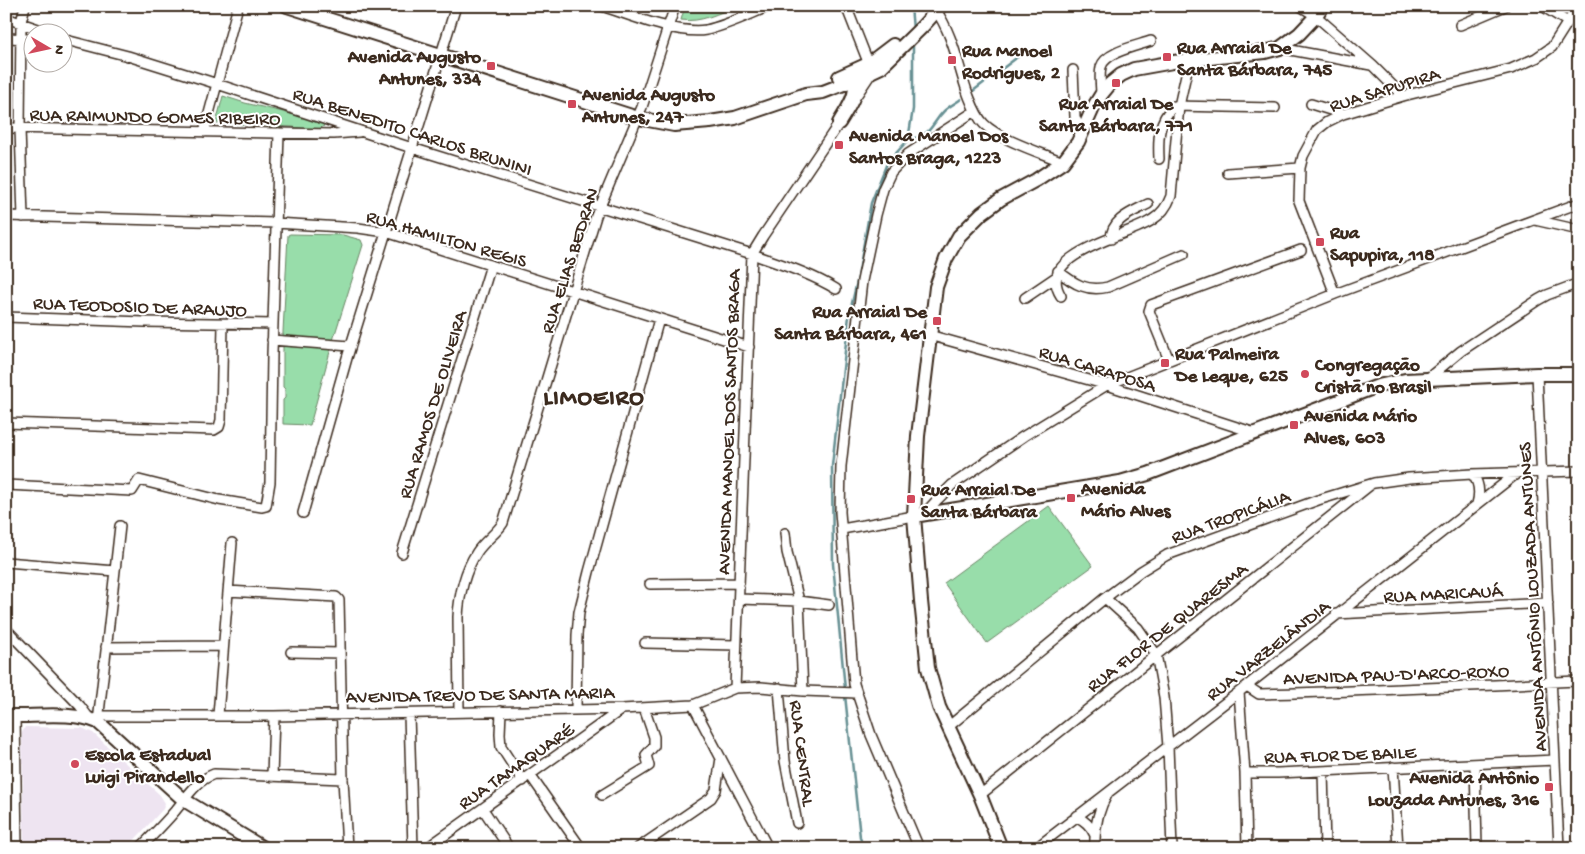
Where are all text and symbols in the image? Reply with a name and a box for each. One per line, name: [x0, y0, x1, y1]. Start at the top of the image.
north arrow: [22, 22, 72, 72]
place label: Rua Arraial De Santa Bárbara, 745: [1176, 38, 1332, 83]
place label: Rua Manoel Rodrigues, 2: [961, 41, 1061, 86]
text: N: [49, 44, 67, 55]
place label: Avenida Augusto Antunes, 334: [347, 47, 482, 92]
marker: Rua Arraial De Santa Bárbara, 745: [1161, 51, 1173, 63]
marker: Rua Manoel Rodrigues, 2: [946, 54, 958, 66]
marker: Avenida Augusto Antunes, 334: [485, 60, 497, 72]
street label: RUA SAPUPIRA: [1327, 63, 1445, 119]
marker: Rua Arraial De Santa Bárbara, 771: [1110, 77, 1122, 89]
street label: RUA BENEDITO CARLOS BRUNINI: [289, 84, 535, 183]
place label: Avenida Augusto Antunes, 247: [581, 85, 715, 130]
place label: Rua Arraial De Santa Bárbara, 771: [1039, 94, 1193, 139]
marker: Avenida Augusto Antunes, 247: [566, 98, 578, 110]
street label: RUA RAIMUNDO GOMES RIBEIRO: [29, 105, 281, 132]
place label: Avenida Manoel Dos Santos Braga, 1223: [848, 126, 1009, 171]
marker: Avenida Manoel Dos Santos Braga, 1223: [833, 139, 845, 151]
street label: RUA ELIAS BEDRAN: [537, 185, 606, 337]
street label: RUA HAMILTON REGIS: [363, 206, 529, 274]
place label: Rua Sapupira, 118: [1329, 223, 1435, 268]
marker: Rua Sapupira, 118: [1314, 236, 1326, 248]
street label: AVENIDA MANOEL DOS SANTOS BRAGA: [714, 267, 747, 575]
street label: RUA TEODOSIO DE ARAUJO: [33, 293, 248, 324]
place label: Rua Arraial De Santa Bárbara, 461: [774, 302, 928, 347]
street label: RUA RAMOS DE OLIVEIRA: [395, 306, 474, 502]
marker: Rua Arraial De Santa Bárbara, 461: [931, 315, 943, 327]
street label: RUA CARAPOSA: [1036, 342, 1160, 400]
place label: Rua Palmeira De Leque, 625: [1173, 344, 1288, 389]
place label: Congregação Cristã no Brasil: [1314, 355, 1432, 400]
marker: Rua Palmeira De Leque, 625: [1159, 357, 1171, 369]
marker: Congregação Cristã no Brasil: [1299, 368, 1311, 380]
district label: LIMOEIRO: [543, 385, 645, 414]
place label: Avenida Mário Alves, 603: [1303, 406, 1417, 451]
marker: Avenida Mário Alves, 603: [1288, 419, 1300, 431]
street label: AVENIDA ANTÔNIO LOUZADA ANTUNES: [1515, 441, 1554, 752]
place label: Avenida Mário Alves: [1080, 479, 1172, 524]
place label: Rua Arraial De Santa Bárbara: [920, 480, 1038, 525]
street label: RUA TROPICÁLIA: [1169, 486, 1295, 550]
marker: Avenida Mário Alves: [1065, 492, 1077, 504]
marker: Rua Arraial De Santa Bárbara: [905, 493, 917, 505]
street label: RUA FLOR DE QUARESMA: [1083, 558, 1255, 699]
street label: RUA MARICAUÁ: [1383, 581, 1505, 610]
street label: RUA VARZELÂNDIA: [1202, 595, 1337, 707]
street label: AVENIDA PAU-D'ARCO-ROXO: [1283, 661, 1510, 692]
street label: AVENIDA TREVO DE SANTA MARIA: [346, 683, 616, 710]
street label: RUA CENTRAL: [783, 699, 819, 809]
street label: RUA TAMAQUARÉ: [455, 719, 580, 816]
street label: RUA FLOR DE BAILE: [1264, 742, 1418, 771]
place label: Escola Estadual Luigi Pirandello: [85, 745, 211, 790]
marker: Escola Estadual Luigi Pirandello: [69, 758, 81, 770]
place label: Avenida Antônio Louzada Antunes, 316: [1368, 768, 1539, 813]
marker: Avenida Antônio Louzada Antunes, 316: [1543, 781, 1555, 793]

